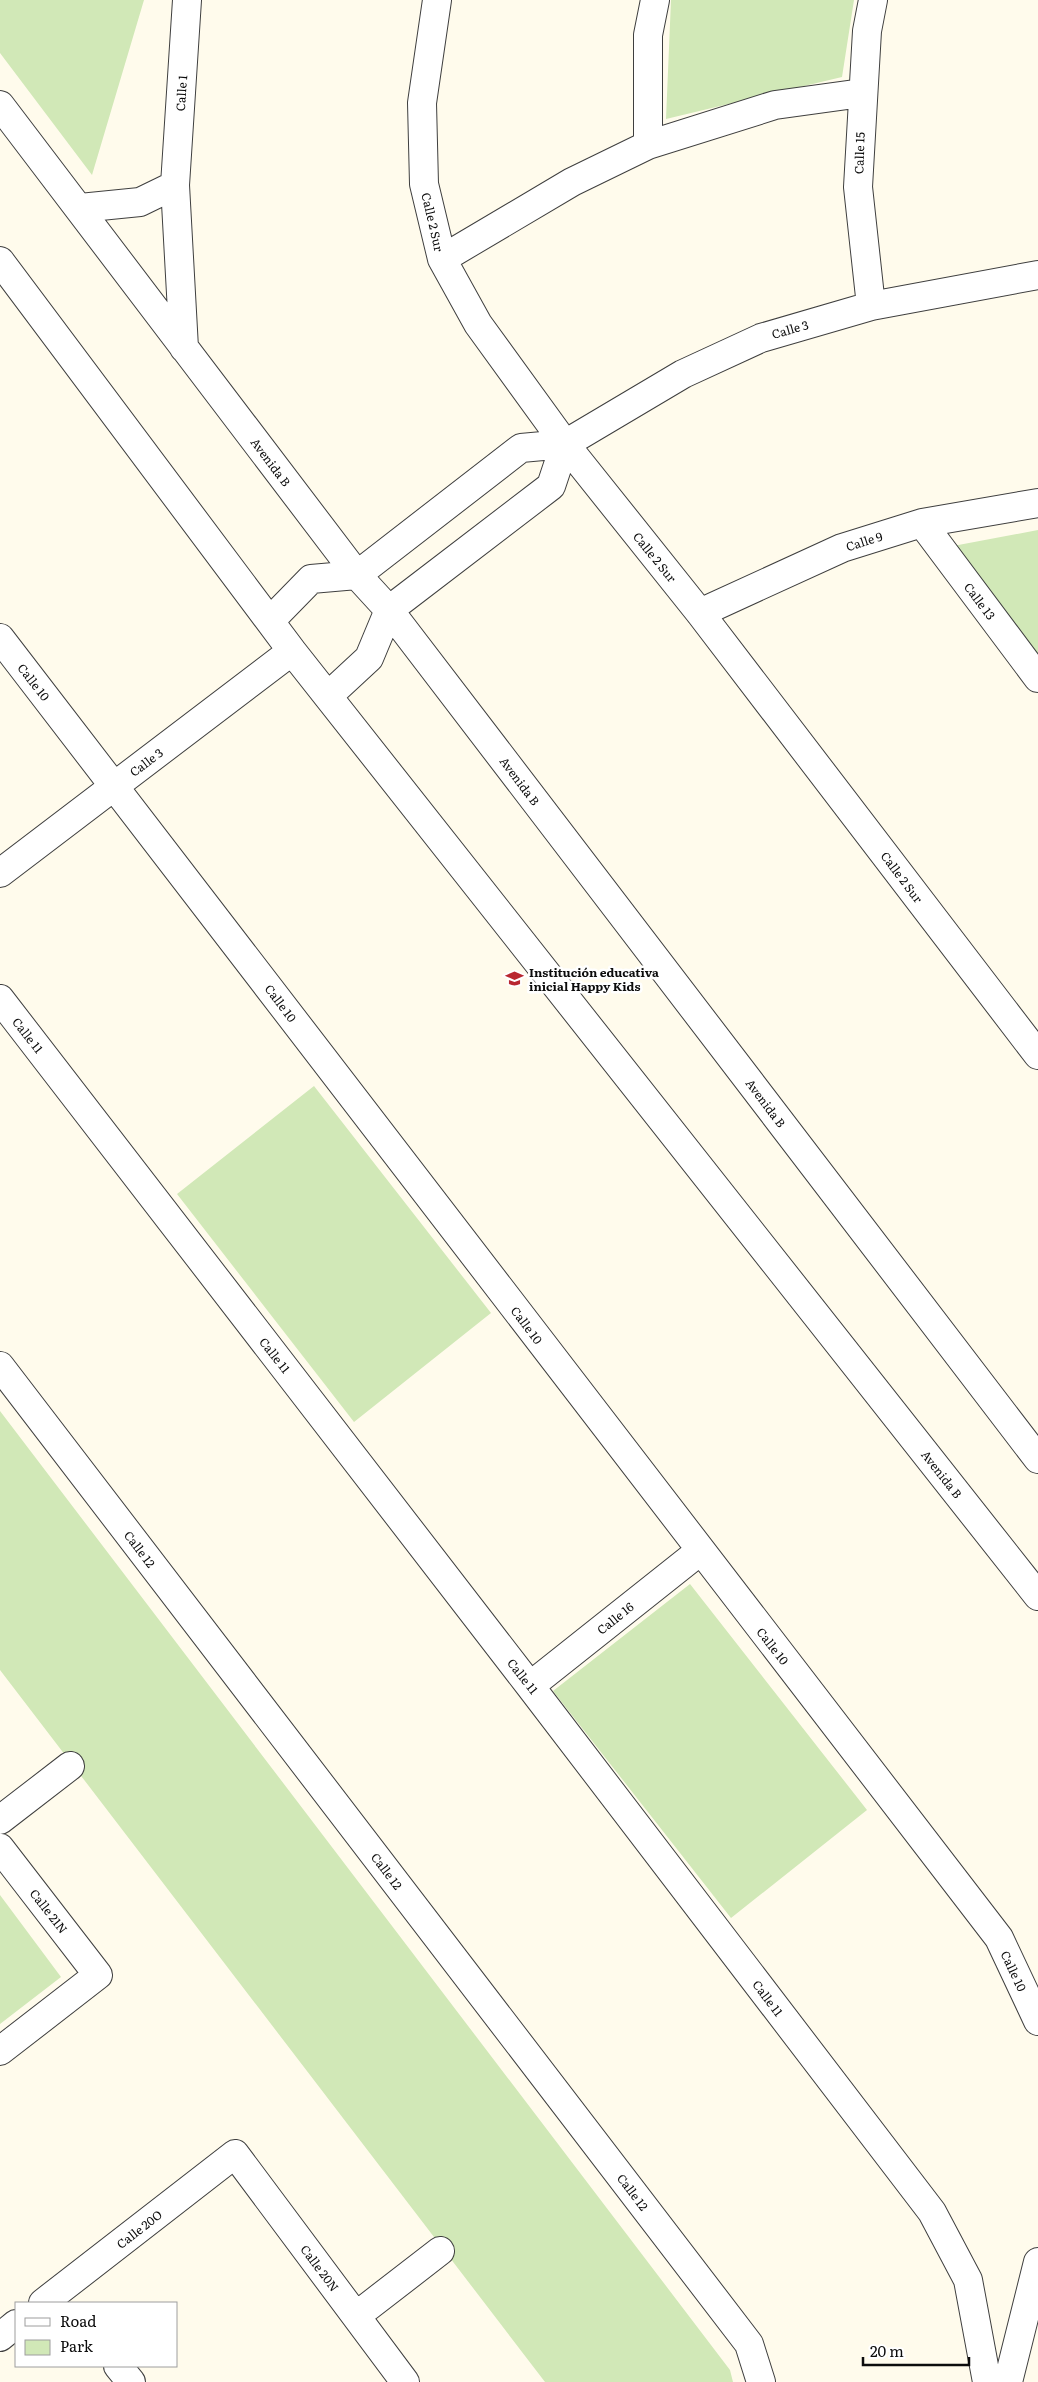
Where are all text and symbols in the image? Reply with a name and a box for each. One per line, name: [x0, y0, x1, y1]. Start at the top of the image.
street label: Calle 1: [171, 74, 191, 112]
street label: Calle 15: [849, 132, 869, 174]
street label: Calle 2 Sur: [417, 191, 449, 254]
street label: Calle 3: [769, 315, 811, 343]
street label: Avenida B: [247, 434, 295, 490]
street label: Calle 9: [843, 527, 885, 555]
street label: Calle 2 Sur: [629, 528, 681, 586]
street label: Calle 13: [960, 579, 1000, 623]
street label: Calle 10: [14, 659, 54, 705]
street label: Calle 3: [125, 743, 167, 781]
street label: Avenida B: [496, 753, 544, 809]
street label: Calle 2 Sur: [877, 848, 927, 907]
place label: Institución educativa inicial Happy Kids: [529, 963, 659, 995]
school or university icon: Institución educativa inicial Happy Kids: [505, 969, 525, 989]
street label: Calle 10: [261, 980, 301, 1026]
street label: Calle 11: [8, 1013, 48, 1057]
street label: Avenida B: [742, 1075, 790, 1131]
street label: Calle 10: [507, 1302, 547, 1348]
street label: Calle 11: [255, 1333, 295, 1377]
street label: Avenida B: [917, 1446, 967, 1502]
street label: Calle 12: [120, 1527, 160, 1571]
street label: Calle 16: [593, 1597, 638, 1638]
street label: Calle 10: [753, 1623, 793, 1669]
street label: Calle 11: [503, 1654, 543, 1698]
street label: Calle 12: [367, 1849, 407, 1893]
street label: Calle 21N: [26, 1885, 72, 1937]
street label: Calle 10: [997, 1948, 1031, 1994]
street label: Calle 11: [748, 1976, 788, 2020]
street label: Calle 12: [613, 2170, 653, 2214]
street label: Calle 20O: [112, 2205, 166, 2253]
street label: Calle 20N: [296, 2241, 344, 2295]
legend: [15, 2302, 178, 2367]
text: Road: [60, 2309, 96, 2332]
text: Park: [60, 2334, 94, 2357]
scale bar: [863, 2334, 969, 2366]
text: 20 m: [870, 2339, 904, 2362]

